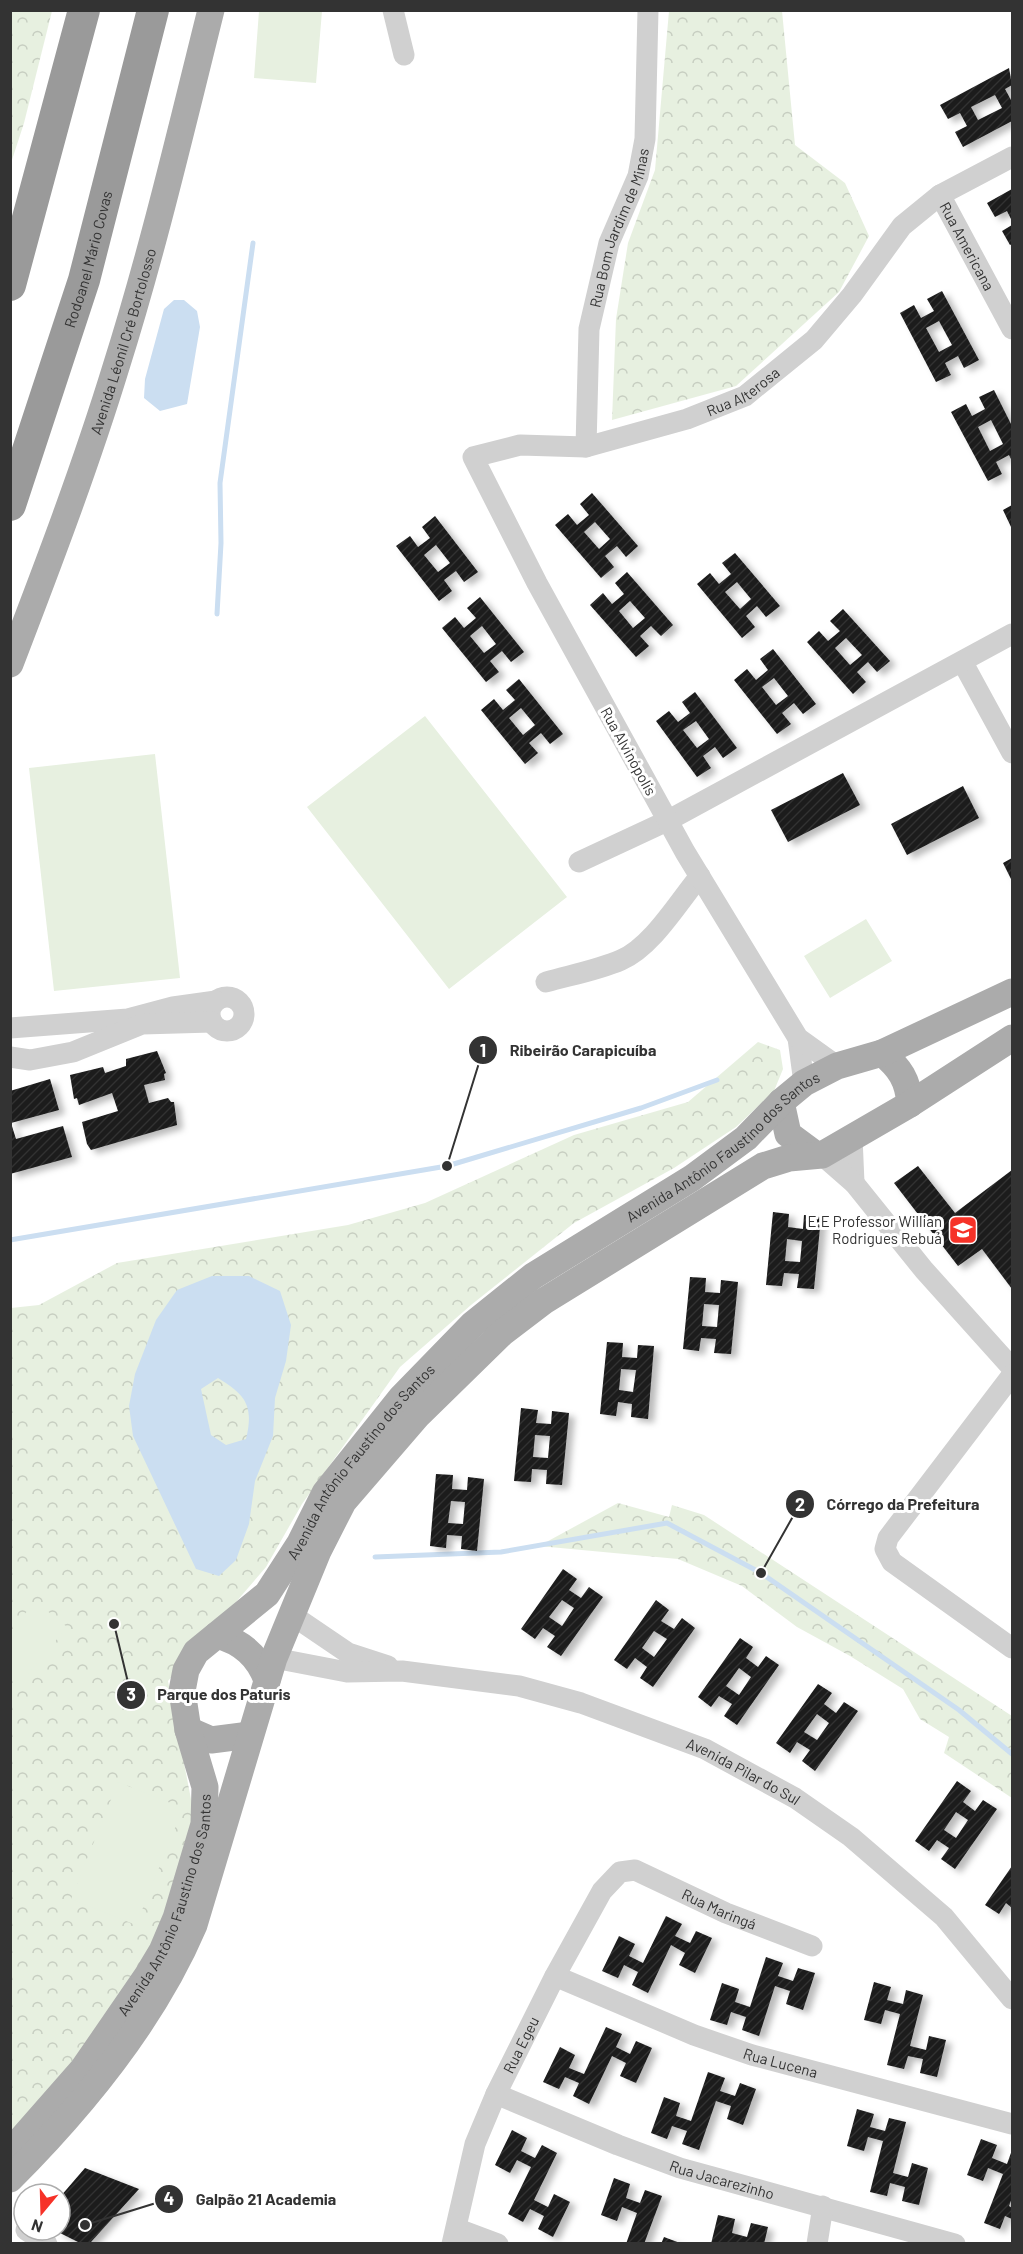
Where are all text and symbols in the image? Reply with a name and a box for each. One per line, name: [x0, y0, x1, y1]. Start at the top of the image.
street label: Rua Bom Jardim de Minas: [585, 147, 652, 309]
street label: Rodoanel Mário Covas: [60, 189, 115, 330]
street label: Rua Americana: [936, 199, 999, 293]
street label: Avenida Léonil Cré Bortolosso: [86, 246, 159, 437]
street label: Rua Alterosa: [704, 363, 783, 419]
street label: Rua Alvinópolis: [597, 704, 661, 798]
callout: Ribeirão Carapicuíba: [468, 1033, 669, 1067]
text: 1: [480, 1039, 486, 1061]
text: Ribeirão Carapicuíba: [510, 1040, 656, 1059]
street label: Avenida Antônio Faustino dos Santos: [623, 1068, 822, 1225]
place label: E.E Professor Willian Rodrigues Rebuá: [808, 1212, 942, 1247]
school or university icon: E.E Professor Willian Rodrigues Rebuá: [947, 1214, 979, 1246]
street label: Avenida Antônio Faustino dos Santos: [283, 1360, 438, 1563]
callout: Córrego da Prefeitura: [785, 1487, 992, 1521]
text: 2: [795, 1493, 805, 1515]
text: Córrego da Prefeitura: [827, 1494, 979, 1513]
callout: Parque dos Paturis: [116, 1678, 303, 1712]
text: 3: [126, 1683, 136, 1705]
text: Parque dos Paturis: [157, 1684, 291, 1703]
street label: Avenida Pilar do Sul: [684, 1734, 804, 1808]
street label: Avenida Antônio Faustino dos Santos: [113, 1794, 214, 2019]
street label: Rua Maringá: [679, 1885, 759, 1933]
street label: Rua Egeu: [499, 2013, 542, 2076]
street label: Rua Lucena: [741, 2044, 820, 2081]
street label: Rua Jacarezinho: [667, 2156, 776, 2203]
north arrow: [12, 2182, 72, 2242]
callout: Galpão 21 Academia: [154, 2182, 349, 2216]
text: 4: [164, 2187, 175, 2209]
text: Galpão 21 Academia: [196, 2189, 336, 2208]
text: N: [29, 2216, 45, 2237]

